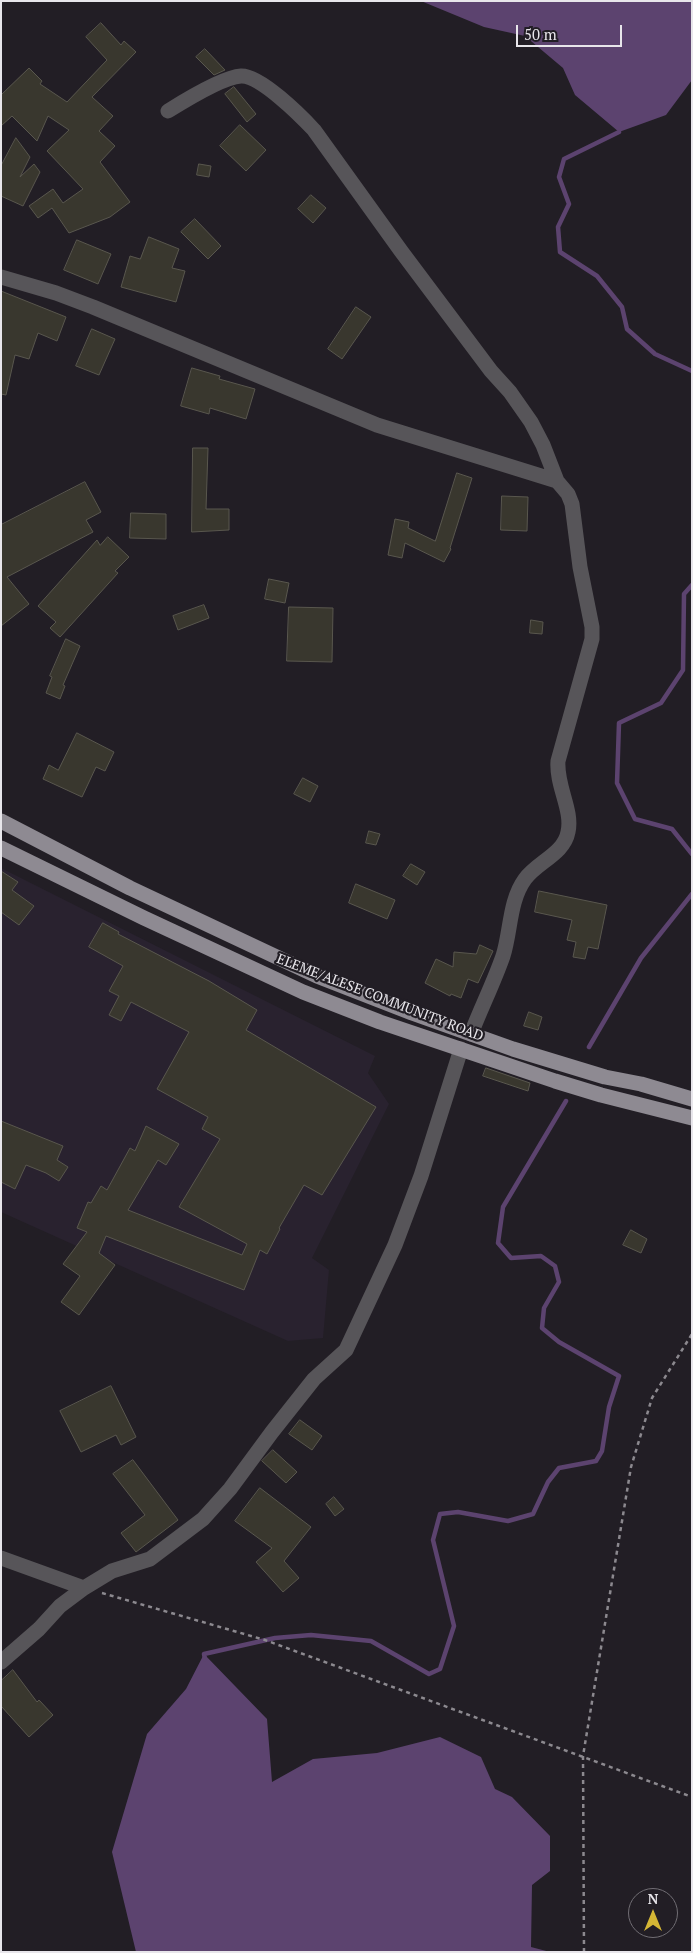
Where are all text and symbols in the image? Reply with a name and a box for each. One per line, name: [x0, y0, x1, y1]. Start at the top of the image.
scale bar: [518, 15, 624, 47]
text: 50 m: [524, 24, 557, 44]
street label: ELEME/ALESE COMMUNITY ROAD: [274, 951, 486, 1045]
north arrow: [628, 1888, 678, 1938]
text: N: [648, 1889, 658, 1908]

